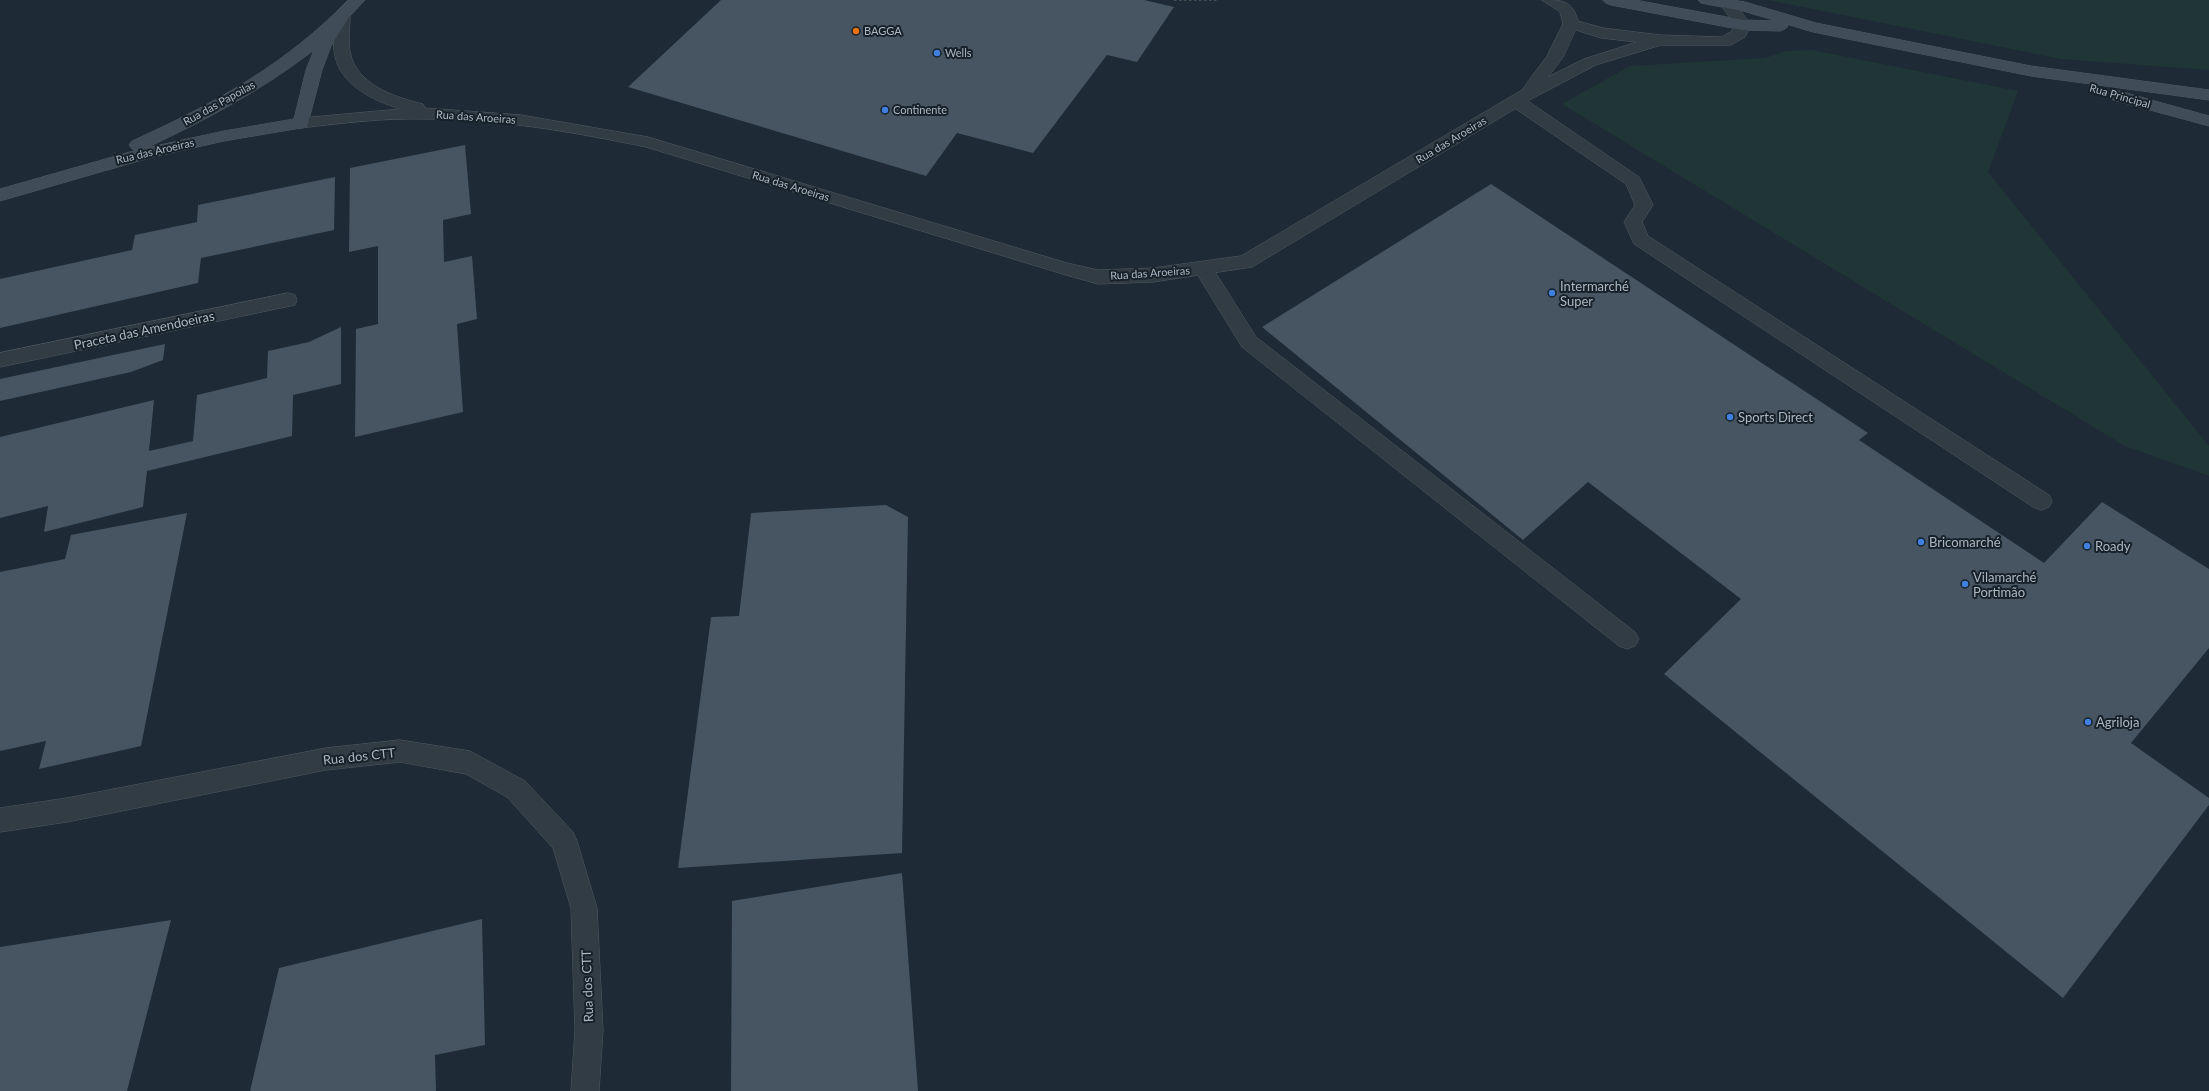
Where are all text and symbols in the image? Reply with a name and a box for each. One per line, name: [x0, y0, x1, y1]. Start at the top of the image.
place label: BAGGA: [864, 24, 902, 37]
marker: BAGGA: [851, 26, 861, 36]
place label: Wells: [945, 46, 972, 59]
marker: Wells: [932, 48, 942, 58]
street label: Rua das Papoilas: [181, 77, 257, 128]
street label: Rua Principal: [2088, 81, 2152, 110]
place label: Continente: [893, 103, 947, 116]
marker: Continente: [880, 105, 890, 115]
street label: Rua das Aroeiras: [436, 107, 517, 126]
street label: Rua das Aroeiras: [1413, 113, 1489, 166]
street label: Rua das Aroeiras: [114, 135, 196, 166]
street label: Rua das Aroeiras: [751, 168, 831, 203]
street label: Rua das Aroeiras: [1110, 263, 1191, 282]
place label: Intermarché Super: [1560, 278, 1629, 309]
marker: Intermarché Super: [1547, 288, 1557, 298]
street label: Praceta das Amendoeiras: [72, 307, 216, 353]
place label: Sports Direct: [1738, 409, 1813, 425]
marker: Sports Direct: [1725, 412, 1735, 422]
place label: Bricomarché: [1929, 534, 2001, 550]
marker: Bricomarché: [1916, 537, 1926, 547]
place label: Roady: [2095, 538, 2131, 554]
marker: Roady: [2082, 541, 2092, 551]
place label: Vilamarché Portimão: [1973, 569, 2037, 600]
marker: Vilamarché Portimão: [1960, 579, 1970, 589]
place label: Agriloja: [2096, 714, 2139, 730]
marker: Agriloja: [2083, 717, 2093, 727]
street label: Rua dos CTT: [322, 744, 396, 768]
street label: Rua dos CTT: [578, 949, 596, 1023]

